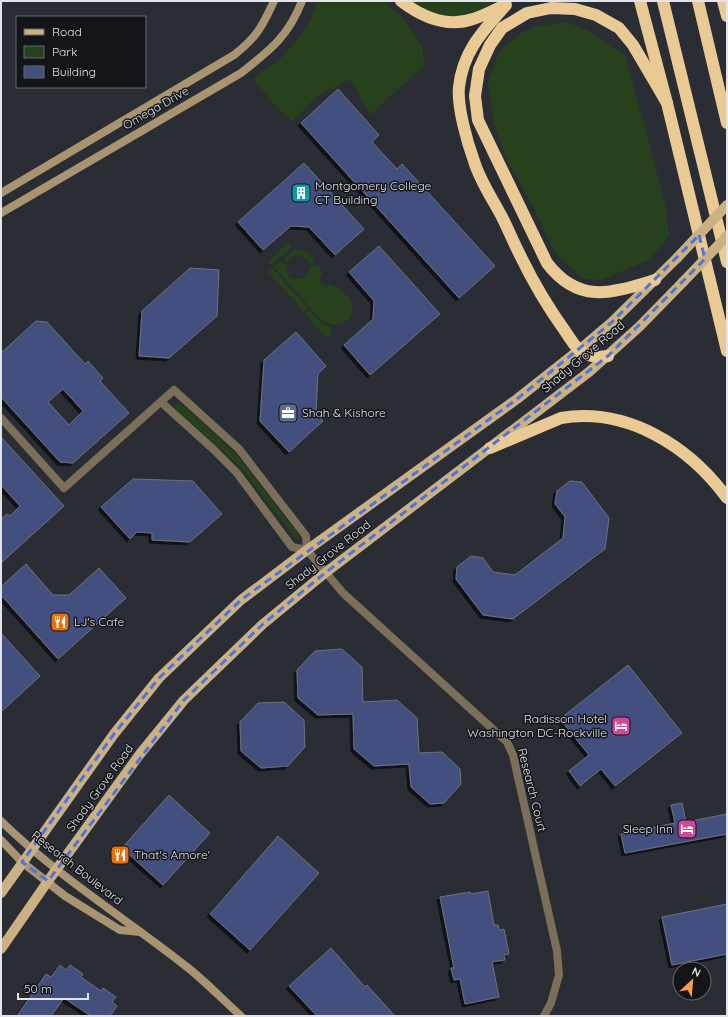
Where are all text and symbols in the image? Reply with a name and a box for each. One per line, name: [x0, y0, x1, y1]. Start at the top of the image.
legend: [16, 16, 146, 88]
text: Road: [52, 24, 82, 39]
text: Park: [52, 44, 77, 59]
text: Building: [52, 64, 96, 79]
street label: Omega Drive: [120, 83, 192, 132]
place label: Montgomery College CT Building: [315, 178, 432, 207]
building icon: Montgomery College CT Building: [290, 182, 312, 204]
street label: Shady Grove Road: [538, 317, 627, 396]
office icon: Shah & Kishore: [277, 402, 299, 424]
place label: Shah & Kishore: [302, 405, 386, 420]
street label: Shady Grove Road: [282, 517, 373, 593]
restaurant icon: LJ's Cafe: [49, 611, 71, 633]
place label: LJ's Cafe: [74, 614, 124, 629]
place label: Radisson Hotel Washington DC-Rockville: [467, 711, 607, 740]
hotel icon: Radisson Hotel Washington DC-Rockville: [610, 715, 632, 737]
street label: Shady Grove Road: [63, 741, 136, 834]
street label: Research Court: [515, 746, 550, 833]
hotel icon: Sleep Inn: [676, 818, 698, 840]
place label: Sleep Inn: [623, 821, 673, 836]
street label: Research Boulevard: [29, 827, 126, 908]
restaurant icon: That's Amore': [109, 844, 131, 866]
place label: That's Amore': [134, 847, 210, 862]
north arrow: [672, 961, 712, 1001]
text: N: [690, 964, 703, 980]
scale bar: [18, 975, 88, 1001]
text: 50 m: [24, 981, 52, 996]

